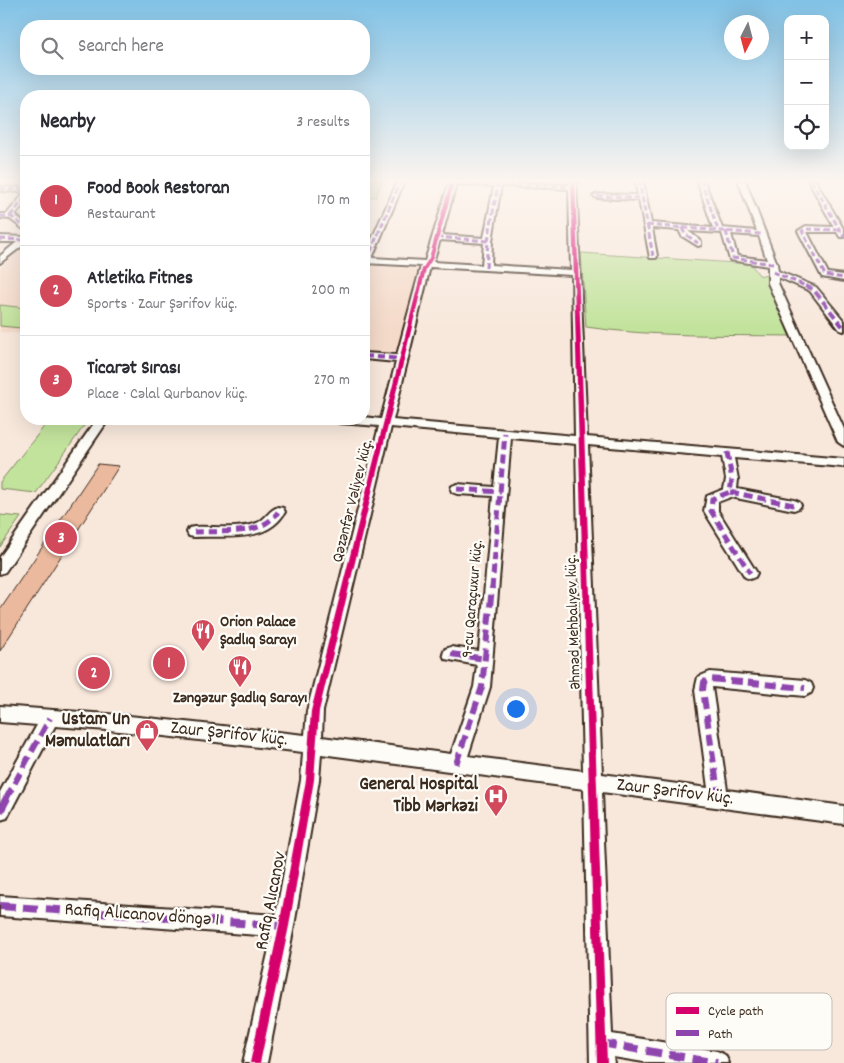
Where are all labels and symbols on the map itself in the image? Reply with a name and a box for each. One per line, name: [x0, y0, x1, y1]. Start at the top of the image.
north arrow: [724, 15, 769, 60]
street label: Qəzənfər Vəliyev küç.: [327, 437, 379, 565]
pin: 3: [45, 519, 77, 557]
street label: 9-cu Qaraçuxur küç.: [456, 539, 490, 659]
street label: Əhməd Mehbalıyev küç.: [560, 554, 588, 690]
place label: Orion Palace Şadlıq Sarayı: [220, 611, 297, 652]
restaurant icon: Orion Palace Şadlıq Sarayı: [190, 618, 216, 652]
pin: 1: [153, 644, 185, 682]
pin: 2: [78, 654, 110, 692]
restaurant icon: Zəngəzur Şadlıq Sarayı: [227, 654, 253, 688]
place label: Zəngəzur Şadlıq Sarayı: [173, 687, 307, 710]
your location: [503, 696, 529, 722]
place label: Ustam Un Məmulatları: [45, 707, 130, 756]
street label: Zaur Şərifov küç.: [169, 715, 289, 755]
shop icon: Ustam Un Məmulatları: [134, 718, 160, 752]
place label: General Hospital Tibb Mərkəzi: [359, 772, 479, 821]
street label: Zaur Şərifov küç.: [615, 772, 735, 814]
hospital icon: General Hospital Tibb Mərkəzi: [483, 783, 509, 817]
street label: Rafiq Alıcanov: [249, 849, 295, 953]
street label: Rafiq Alıcanov döngə 1: [64, 897, 220, 935]
legend: [666, 993, 832, 1050]
text: Cycle path: [708, 1002, 764, 1022]
text: Path: [708, 1025, 733, 1045]

